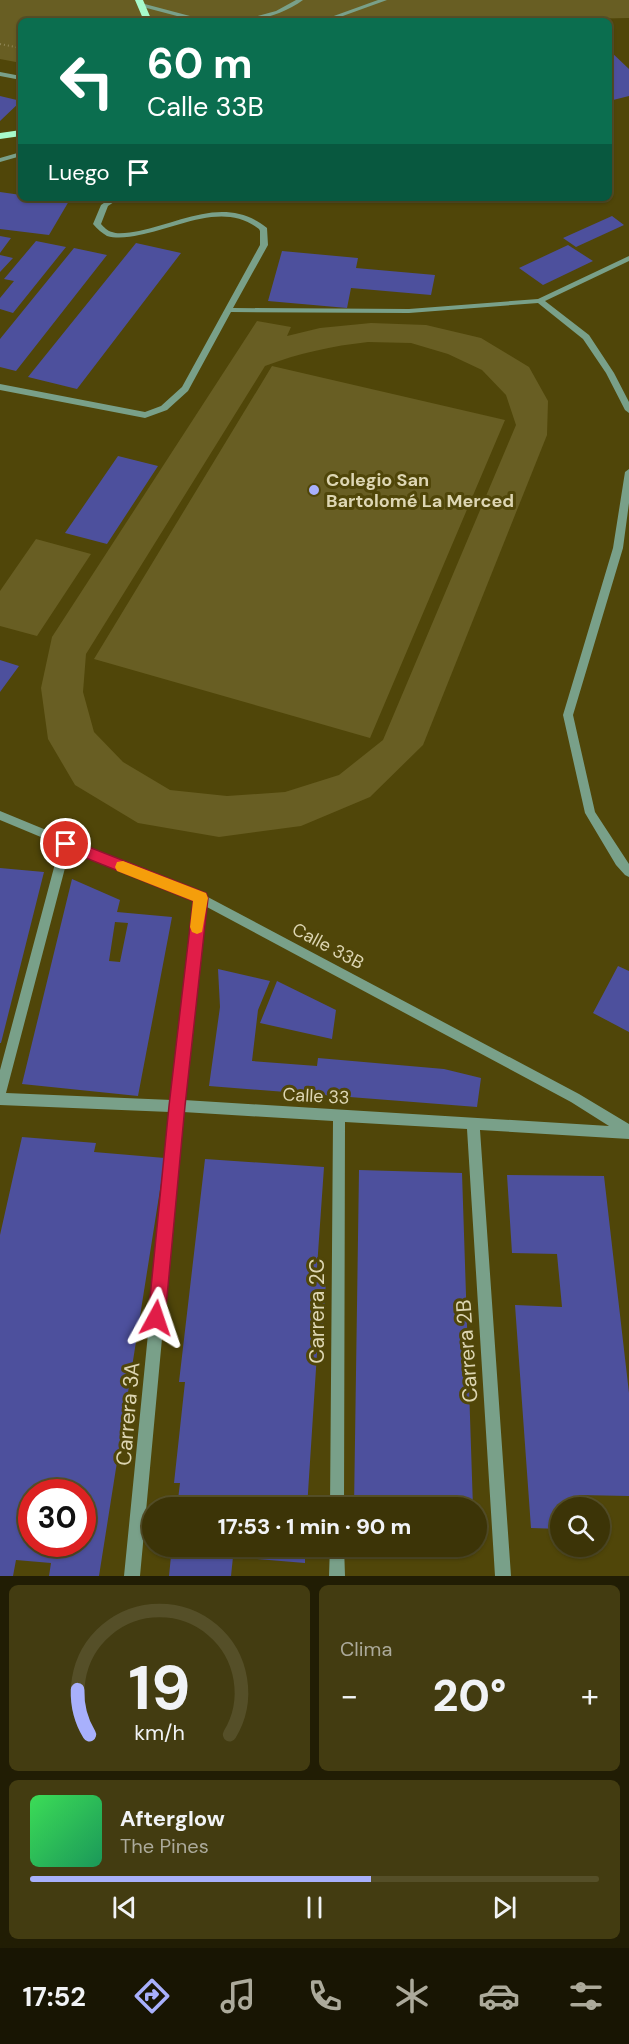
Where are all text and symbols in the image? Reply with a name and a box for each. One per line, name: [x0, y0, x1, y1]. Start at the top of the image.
text: 60 m: [147, 36, 253, 91]
icon: left: [48, 42, 126, 120]
text: Calle 33B: [147, 89, 264, 124]
icon: arrive: [122, 156, 155, 189]
text: Luego: [48, 158, 110, 187]
place label: Colegio San Bartolomé La Merced: [326, 468, 514, 513]
marker: Colegio San Bartolomé La Merced: [307, 483, 321, 497]
pin: [40, 818, 91, 869]
icon: arrive: [49, 827, 82, 860]
street label: Calle 33B: [288, 917, 368, 975]
street label: Calle 33: [282, 1082, 350, 1110]
street label: Carrera 2C: [303, 1258, 331, 1364]
position arrow: [124, 1286, 188, 1350]
street label: Carrera 2B: [449, 1299, 485, 1403]
street label: Carrera 3A: [110, 1361, 146, 1467]
speed limit sign: 30: [18, 1479, 96, 1557]
map controls: [550, 1497, 610, 1557]
button: search: [550, 1497, 610, 1557]
text: 17:53 · 1 min · 90 m: [218, 1512, 411, 1541]
text: Clima: [340, 1636, 392, 1662]
text: 19: [128, 1647, 191, 1728]
text: 20°: [432, 1666, 507, 1725]
text: −: [340, 1674, 358, 1717]
text: +: [581, 1674, 599, 1717]
text: km/h: [134, 1719, 185, 1747]
text: Afterglow: [120, 1804, 225, 1833]
text: The Pines: [120, 1833, 209, 1859]
icon: previous: [108, 1891, 141, 1924]
icon: pause: [298, 1891, 331, 1924]
icon: next: [488, 1891, 521, 1924]
icon: directions: [131, 1975, 173, 2017]
icon: music: [217, 1975, 259, 2017]
icon: phone: [304, 1975, 346, 2017]
icon: climate: [391, 1975, 433, 2017]
icon: car: [478, 1975, 520, 2017]
icon: filters: [565, 1975, 607, 2017]
text: 17:52: [22, 1979, 86, 2014]

